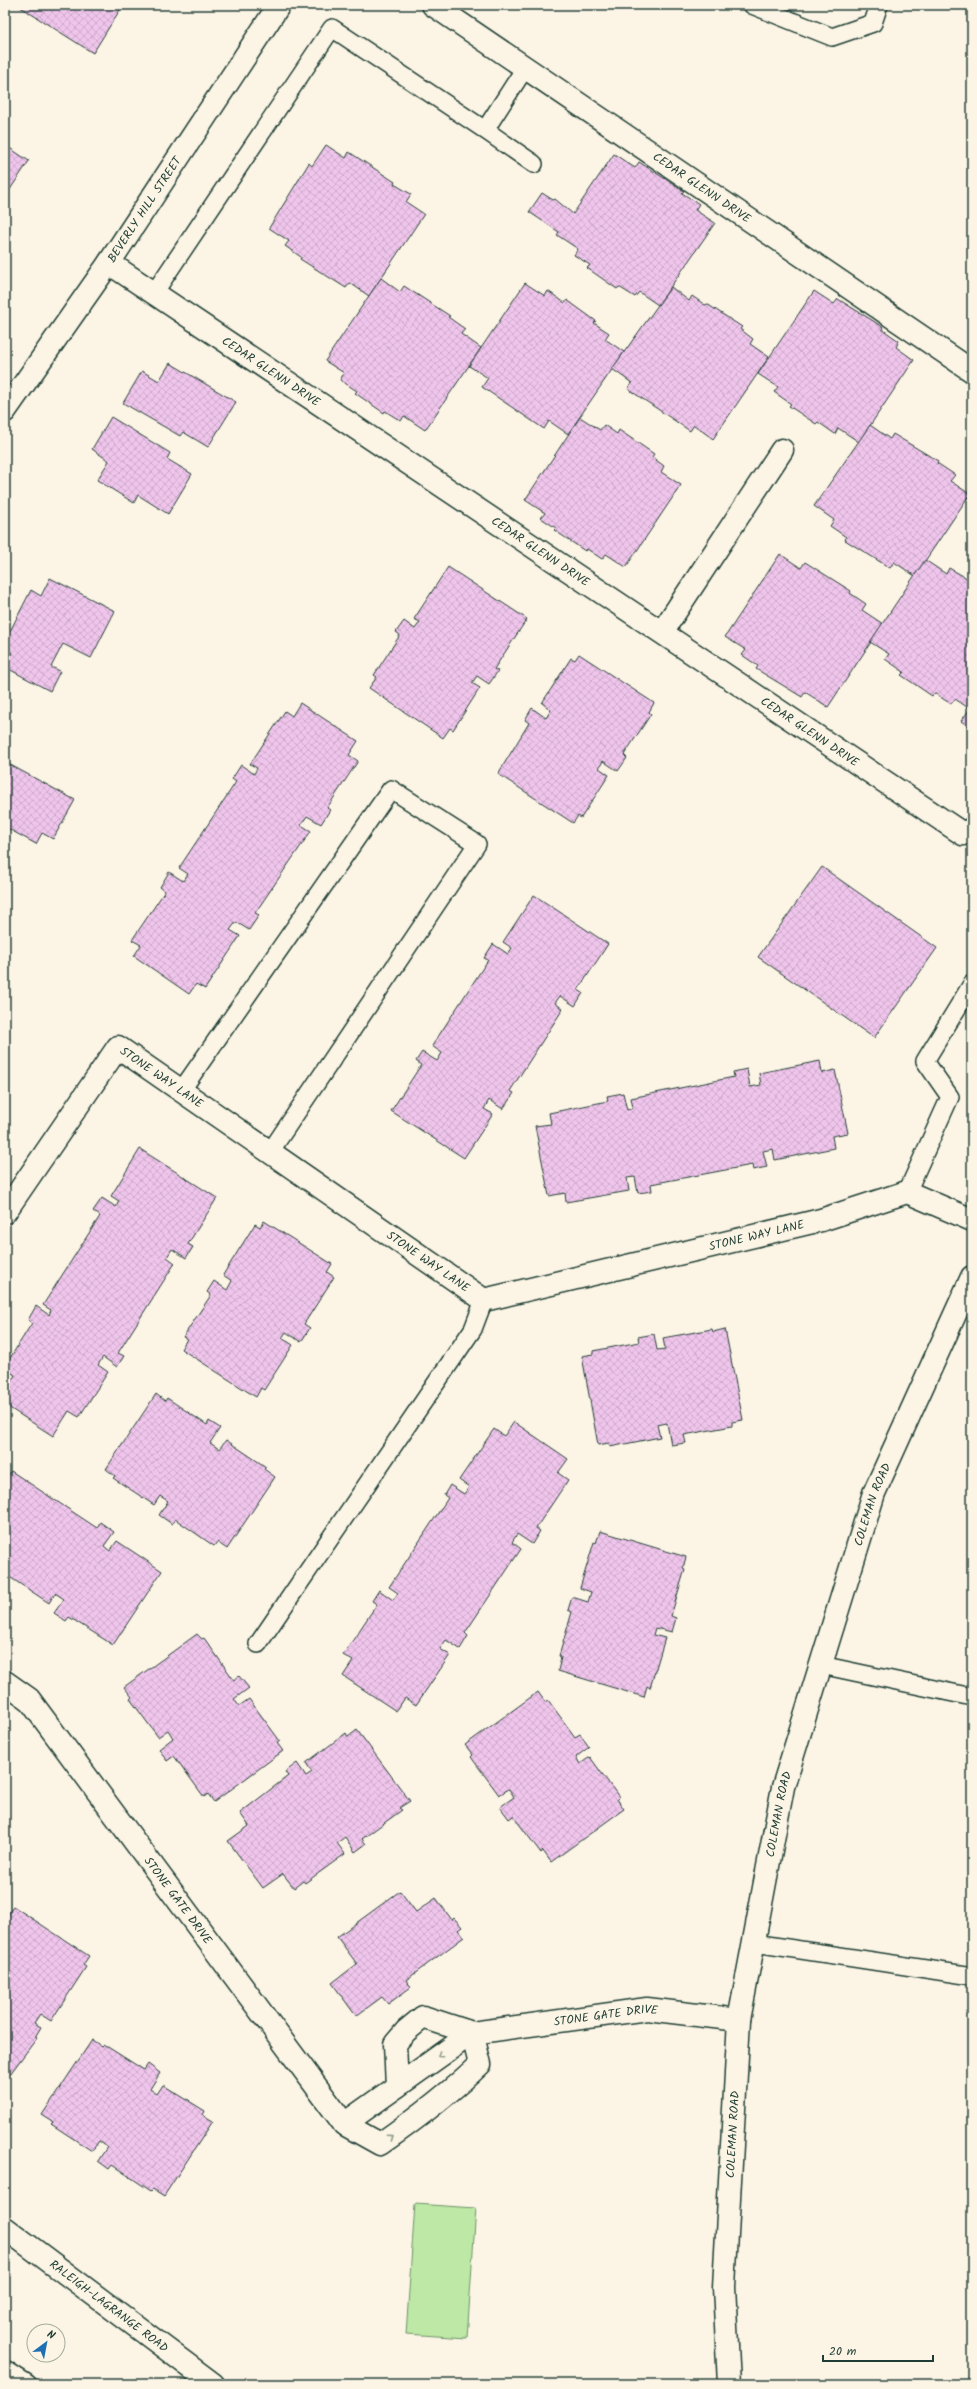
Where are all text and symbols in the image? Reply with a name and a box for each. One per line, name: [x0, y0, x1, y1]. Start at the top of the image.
street label: CEDAR GLENN DRIVE: [649, 147, 756, 228]
street label: BEVERLY HILL STREET: [102, 151, 187, 266]
street label: CEDAR GLENN DRIVE: [218, 332, 325, 412]
street label: CEDAR GLENN DRIVE: [487, 512, 594, 592]
street label: CEDAR GLENN DRIVE: [757, 692, 864, 772]
street label: STONE WAY LANE: [116, 1042, 208, 1113]
street label: STONE WAY LANE: [707, 1215, 807, 1256]
street label: STONE WAY LANE: [383, 1226, 474, 1297]
street label: COLEMAN ROAD: [849, 1460, 896, 1548]
street label: COLEMAN ROAD: [760, 1769, 797, 1859]
street label: STONE GATE DRIVE: [139, 1853, 218, 1949]
street label: STONE GATE DRIVE: [552, 1999, 660, 2031]
one-way arrow: [437, 2050, 444, 2058]
street label: COLEMAN ROAD: [721, 2090, 745, 2178]
one-way arrow: [386, 2134, 393, 2141]
street label: RALEIGH-LAGRANGE ROAD: [47, 2257, 171, 2355]
north arrow: [26, 2323, 66, 2363]
scale bar: [823, 2337, 933, 2363]
text: 20 m: [829, 2342, 857, 2361]

